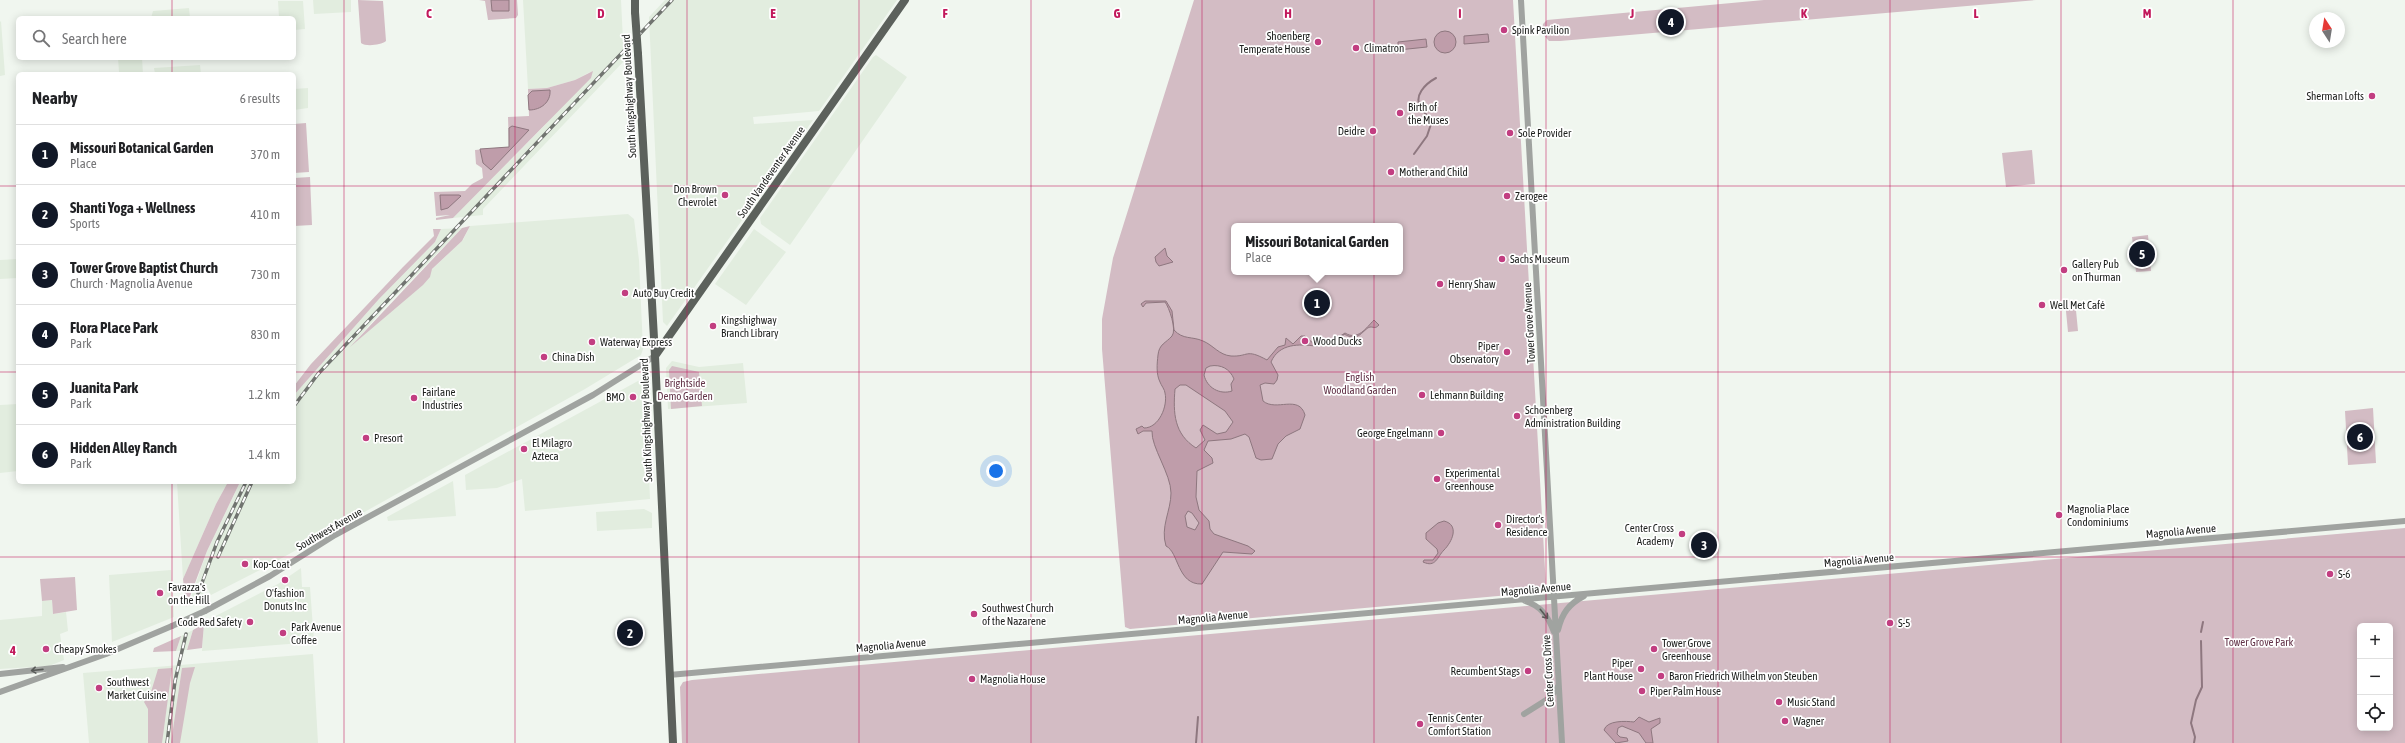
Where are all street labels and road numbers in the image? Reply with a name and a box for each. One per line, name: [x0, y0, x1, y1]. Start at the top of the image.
street label: South Kingshighway Boulevard: [620, 34, 638, 158]
street label: South Vandeventer Avenue: [735, 124, 807, 220]
street label: Tower Grove Avenue: [1521, 282, 1537, 364]
street label: South Kingshighway Boulevard: [638, 358, 654, 482]
street label: Southwest Avenue: [294, 505, 364, 553]
street label: Magnolia Avenue: [2145, 522, 2217, 540]
street label: Magnolia Avenue: [1823, 551, 1895, 569]
street label: Magnolia Avenue: [1500, 580, 1572, 598]
street label: Magnolia Avenue: [1177, 608, 1249, 626]
street label: Center Cross Drive: [1540, 635, 1556, 707]
street label: Magnolia Avenue: [855, 636, 927, 654]

